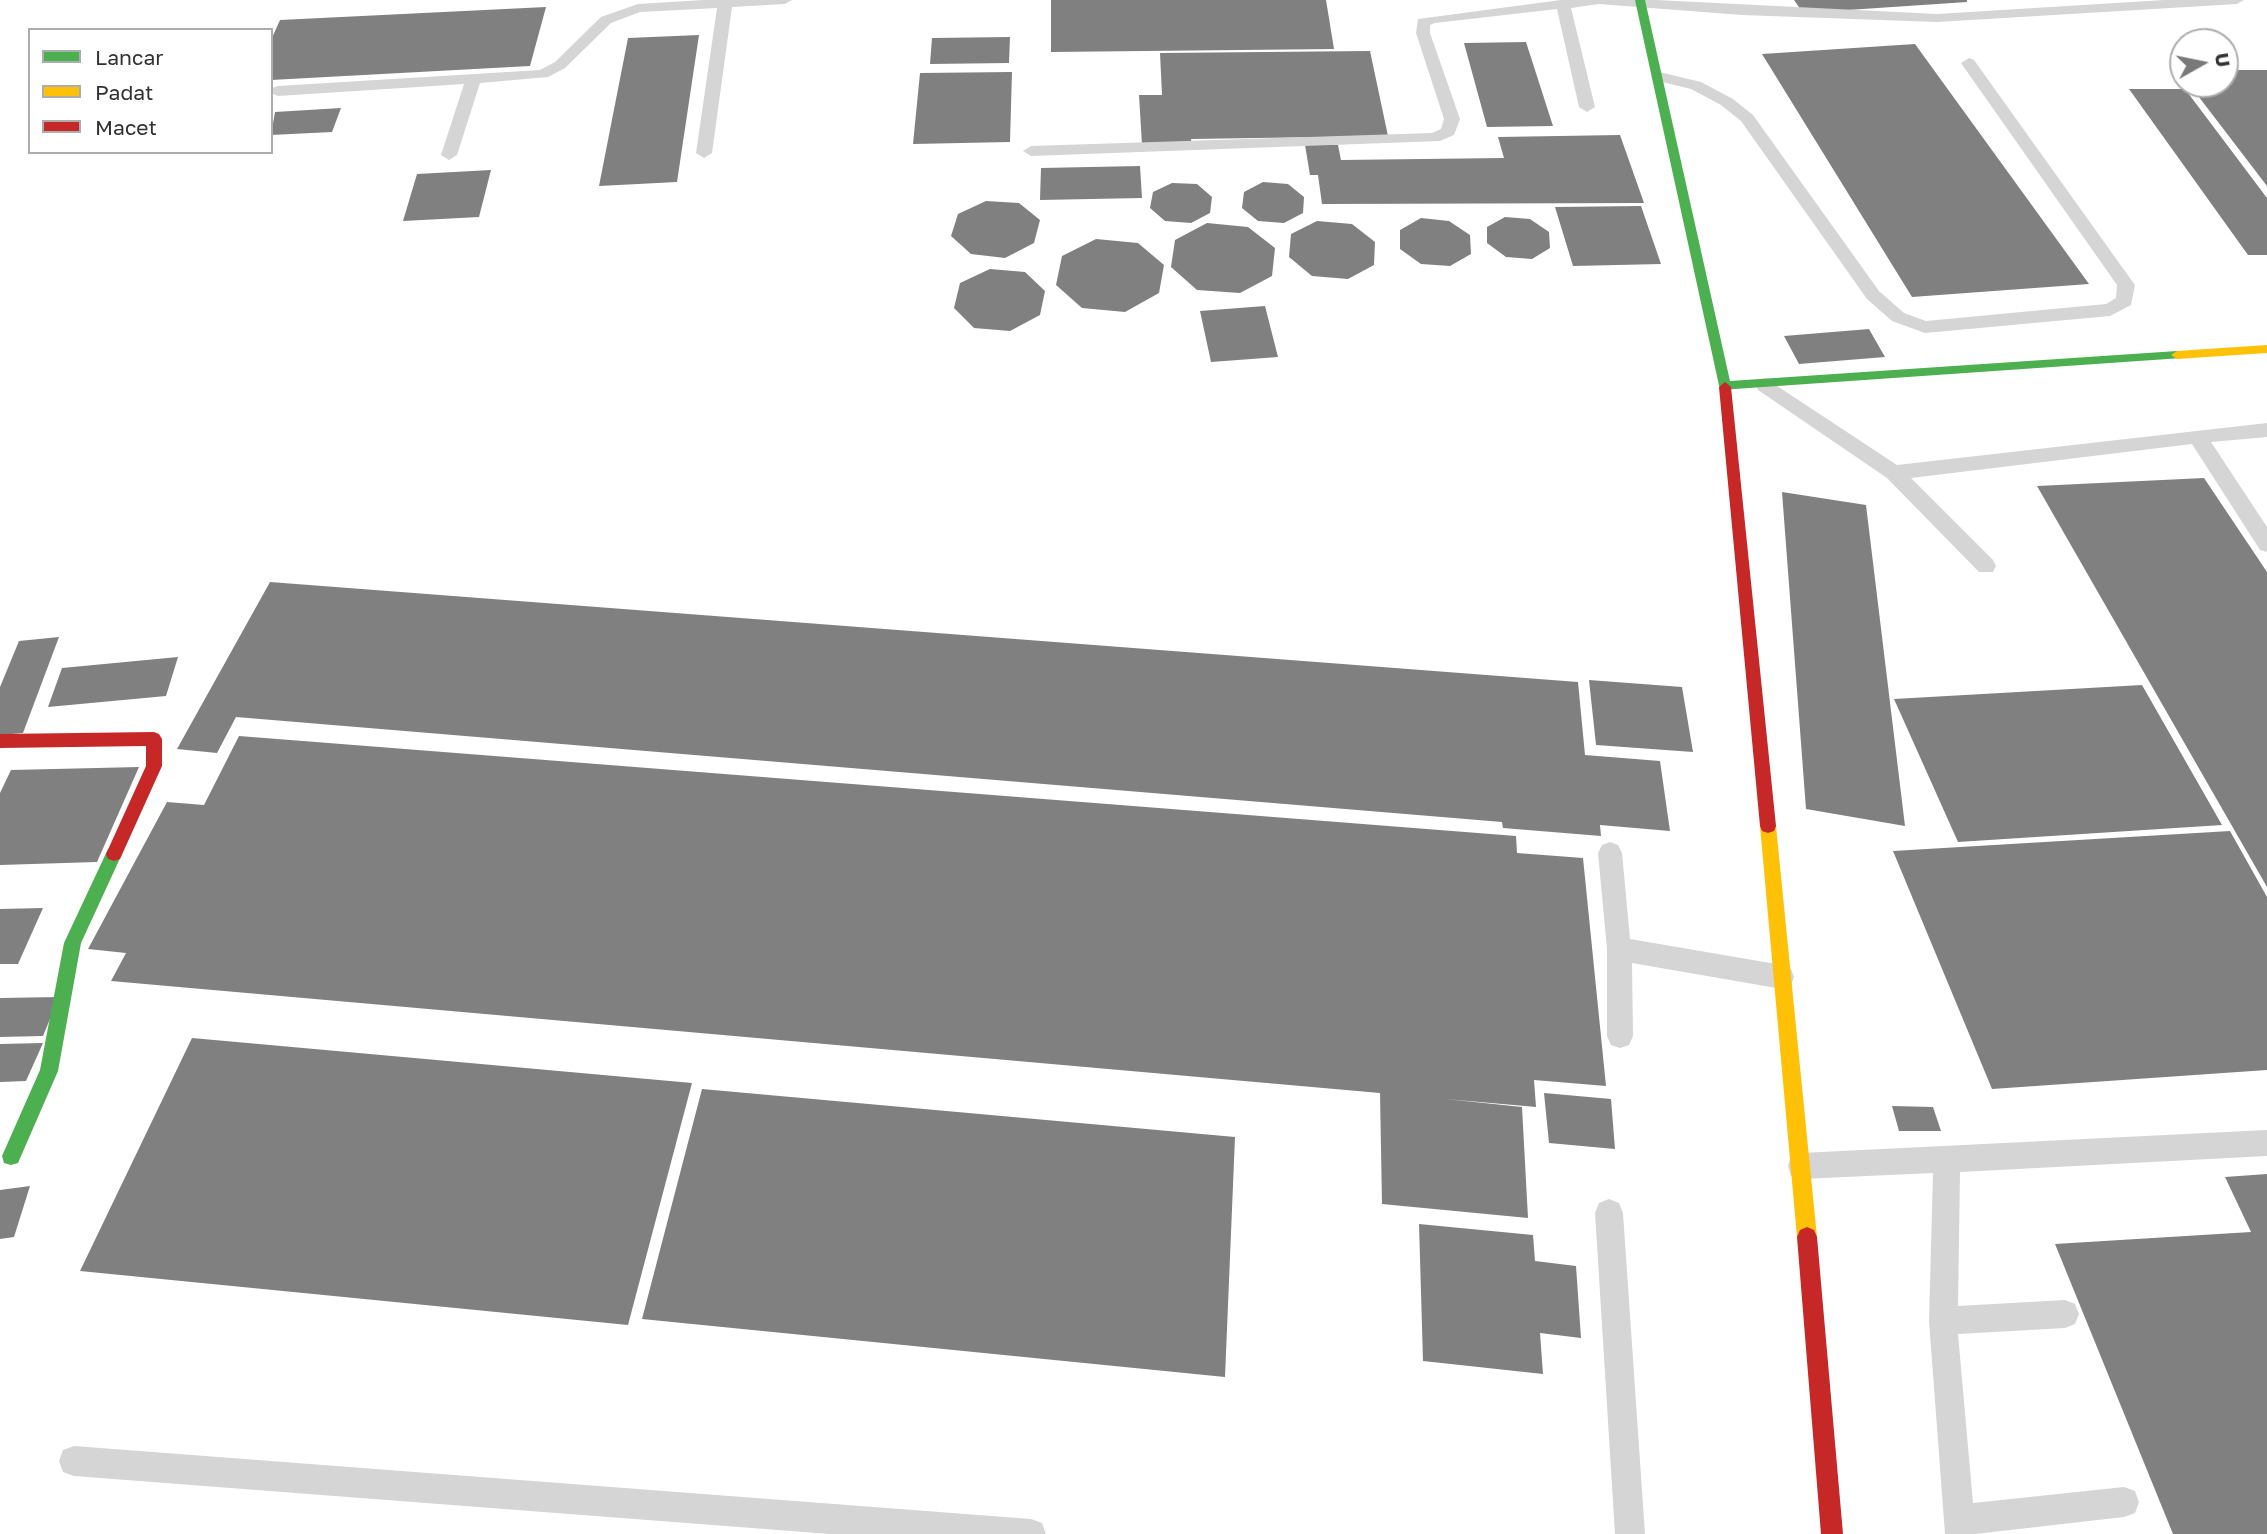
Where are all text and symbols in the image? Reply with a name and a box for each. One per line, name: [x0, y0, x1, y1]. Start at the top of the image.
legend: [28, 28, 273, 154]
north arrow: [2169, 28, 2239, 98]
text: Lancar: [95, 44, 163, 70]
text: U: [2211, 51, 2236, 69]
text: Padat: [95, 79, 153, 105]
text: Macet: [95, 114, 157, 140]

